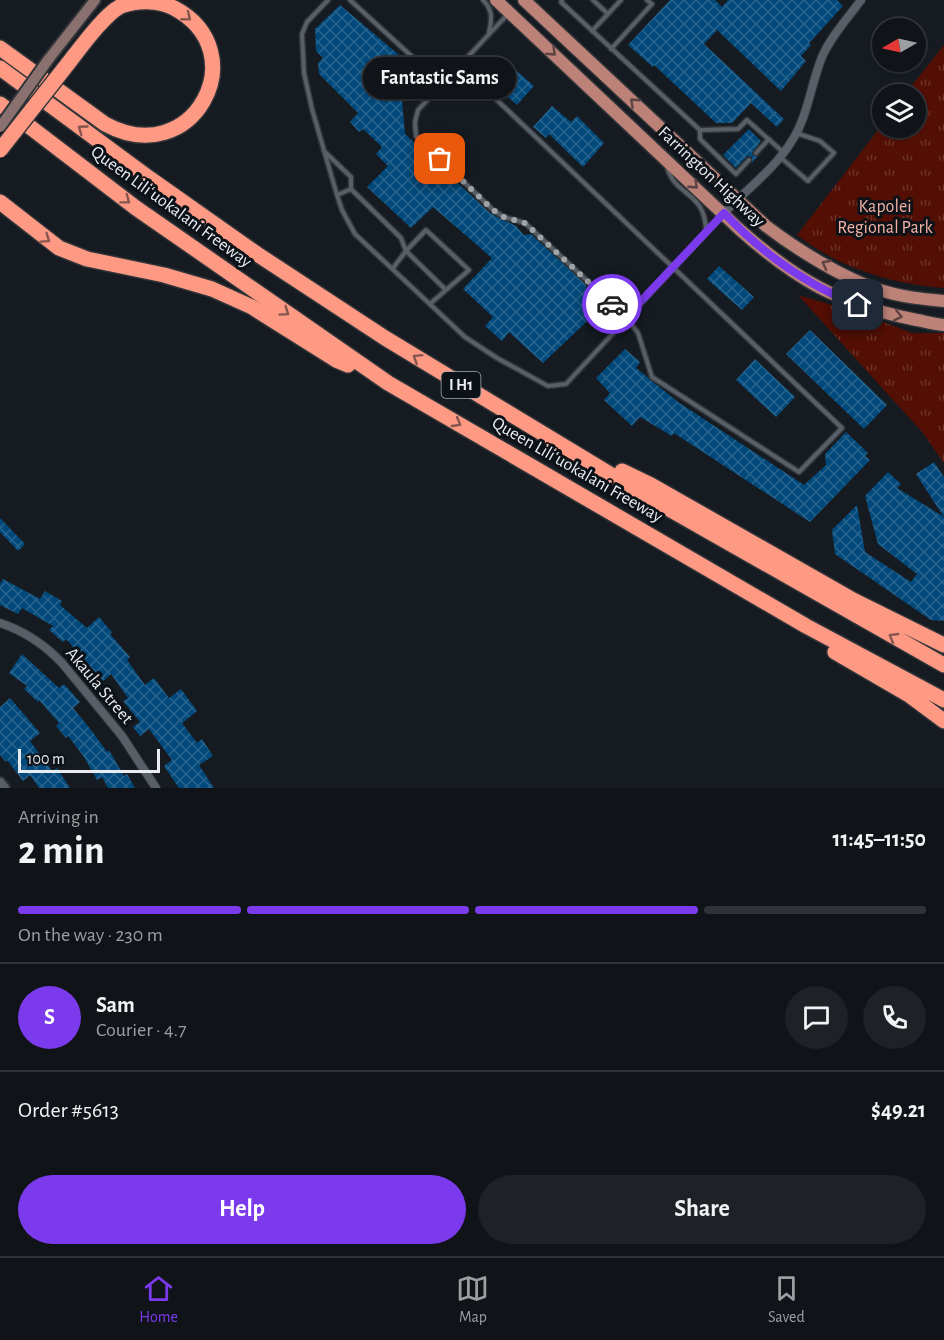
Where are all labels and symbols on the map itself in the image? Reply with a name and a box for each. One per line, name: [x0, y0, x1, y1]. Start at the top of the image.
one-way arrow: [180, 10, 191, 21]
north arrow: [872, 18, 926, 72]
one-way arrow: [545, 45, 556, 56]
callout: Fantastic Sams: [364, 57, 516, 99]
one-way arrow: [630, 98, 640, 109]
street label: Farrington Highway: [654, 123, 768, 231]
one-way arrow: [78, 125, 89, 136]
pin: [414, 133, 465, 184]
street label: Queen Liliʻuokalani Freeway: [87, 143, 255, 271]
one-way arrow: [687, 178, 698, 189]
one-way arrow: [119, 193, 130, 204]
park label: Kapolei Regional Park: [837, 198, 933, 237]
one-way arrow: [39, 232, 50, 243]
one-way arrow: [821, 260, 832, 272]
courier: [582, 274, 642, 334]
pin: [832, 279, 883, 330]
one-way arrow: [278, 305, 289, 316]
one-way arrow: [893, 308, 903, 321]
one-way arrow: [413, 353, 423, 365]
road number: I H1: [442, 372, 480, 398]
street label: Queen Liliʻuokalani Freeway: [489, 414, 666, 526]
one-way arrow: [450, 416, 461, 427]
one-way arrow: [889, 632, 899, 644]
street label: Akaula Street: [62, 644, 136, 728]
scale bar: [18, 746, 160, 774]

